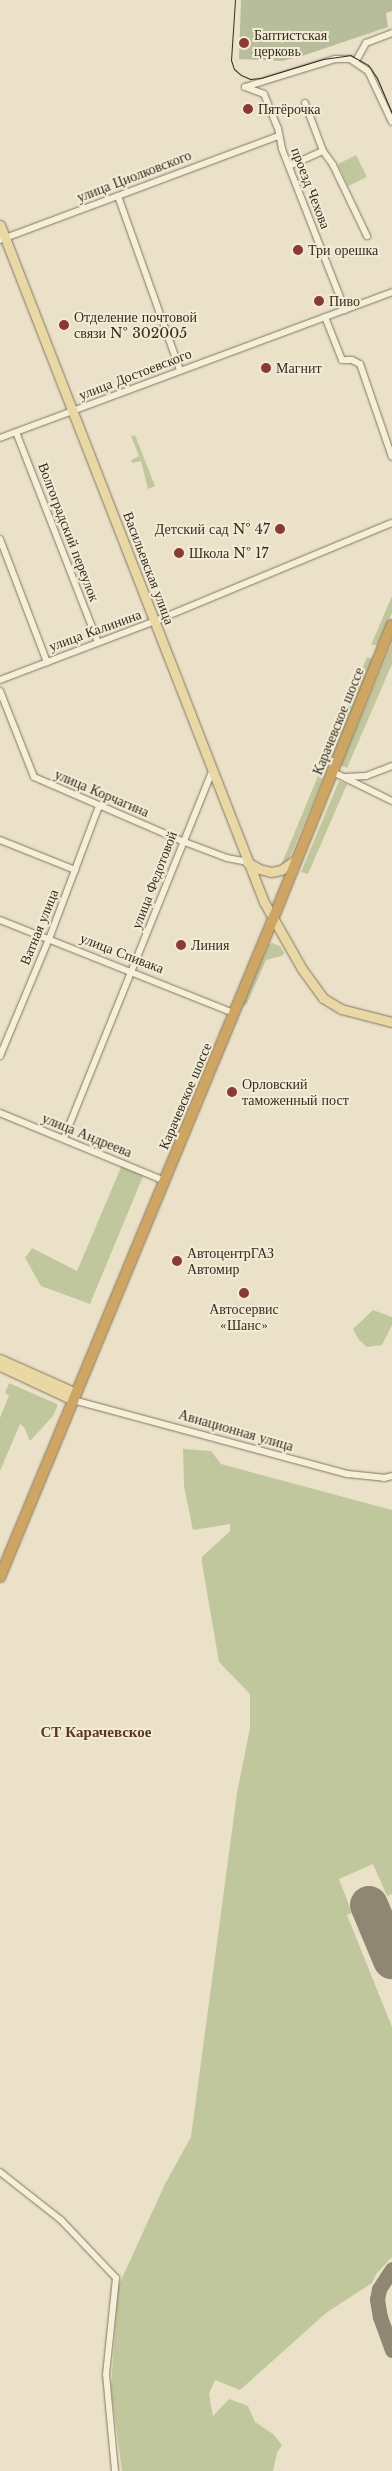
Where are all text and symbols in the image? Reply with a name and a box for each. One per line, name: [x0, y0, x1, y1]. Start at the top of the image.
place label: Баптистская церковь: [254, 27, 327, 59]
marker: Баптистская церковь: [238, 37, 250, 49]
place label: Пятёрочка: [258, 101, 320, 117]
marker: Пятёрочка: [242, 103, 254, 115]
street label: проезд Чехова: [288, 145, 334, 231]
street label: улица Циолковского: [74, 146, 194, 206]
place label: Три орешка: [308, 242, 378, 258]
marker: Три орешка: [292, 244, 304, 256]
place label: Пиво: [329, 293, 360, 309]
marker: Пиво: [313, 295, 325, 307]
place label: Отделение почтовой связи № 302005: [74, 309, 197, 342]
marker: Отделение почтовой связи № 302005: [58, 319, 70, 331]
street label: улица Достоевского: [76, 345, 194, 403]
place label: Магнит: [276, 360, 322, 376]
marker: Магнит: [260, 362, 272, 374]
street label: Волгоградский переулок: [35, 460, 103, 604]
street label: Васильевская улица: [120, 509, 178, 627]
place label: Детский сад № 47: [155, 521, 270, 537]
marker: Детский сад № 47: [274, 523, 286, 535]
place label: Школа № 17: [189, 545, 269, 561]
marker: Школа № 17: [173, 547, 185, 559]
street label: улица Калинина: [46, 605, 144, 655]
street label: Карачевское шоссе: [309, 665, 367, 777]
street label: улица Корчагина: [52, 766, 152, 820]
street label: улица Федотовой: [128, 829, 180, 931]
street label: Ватная улица: [16, 887, 62, 967]
street label: улица Спивака: [78, 929, 166, 977]
place label: Линия: [191, 937, 229, 953]
marker: Линия: [175, 939, 187, 951]
street label: Карачевское шоссе: [155, 1040, 215, 1152]
place label: Орловский таможенный пост: [242, 1076, 349, 1108]
marker: Орловский таможенный пост: [226, 1086, 238, 1098]
street label: улица Андреева: [40, 1109, 134, 1161]
place label: АвтоцентрГАЗ Автомир: [187, 1245, 274, 1278]
marker: АвтоцентрГАЗ Автомир: [171, 1255, 183, 1267]
marker: Автосервис «Шанс»: [238, 1287, 250, 1299]
place label: Автосервис «Шанс»: [209, 1301, 279, 1334]
street label: Авиационная улица: [177, 1406, 295, 1454]
district label: СТ Карачевское: [41, 1723, 151, 1741]

